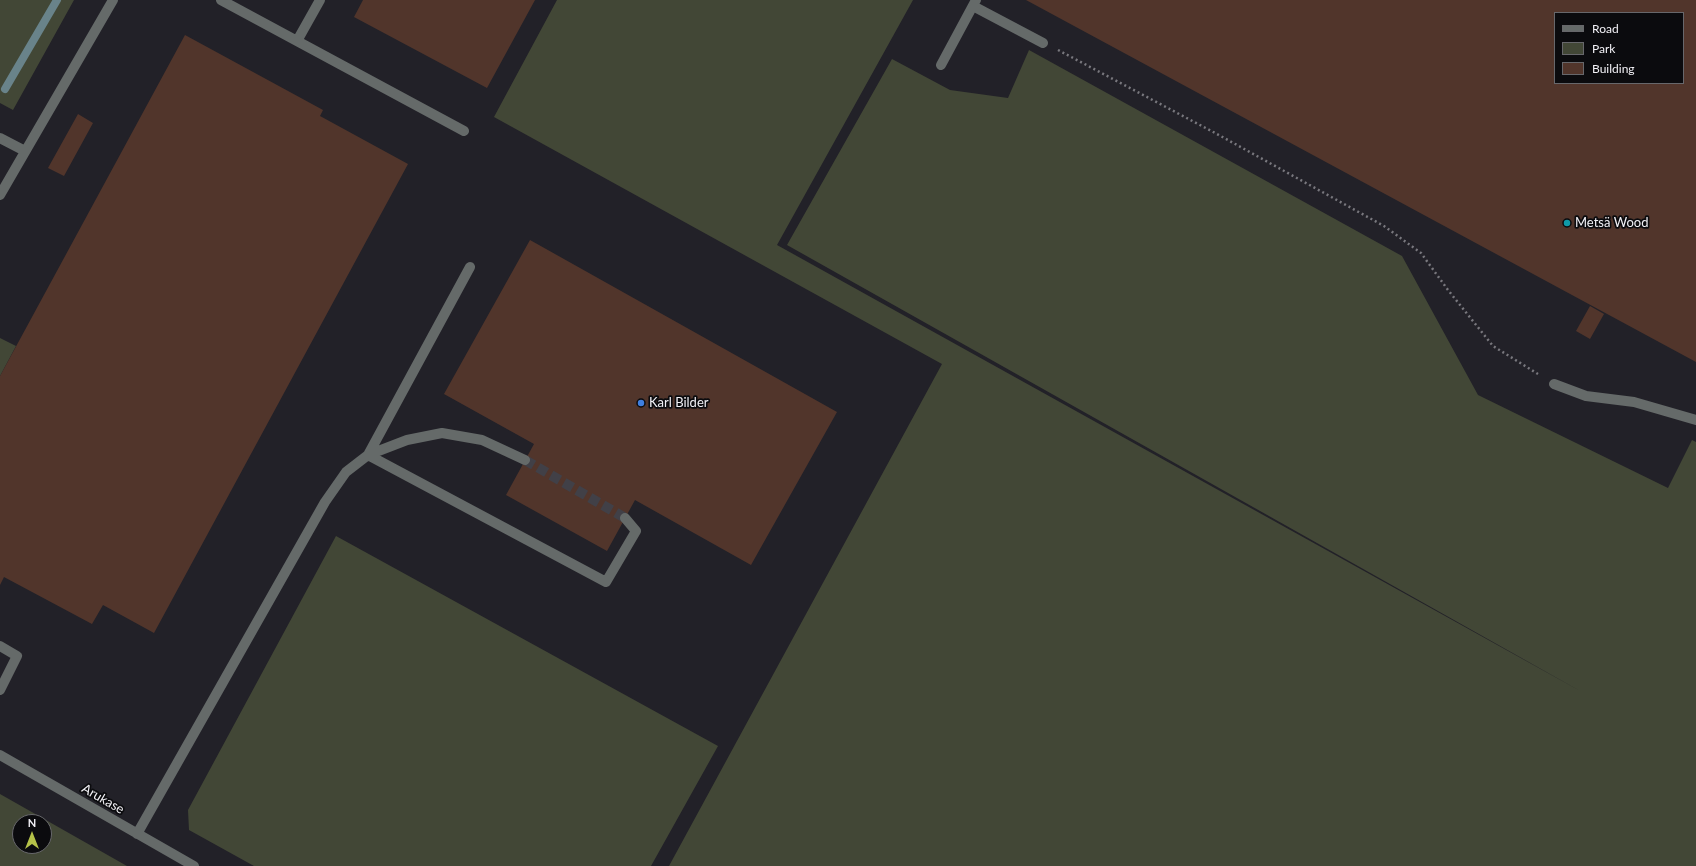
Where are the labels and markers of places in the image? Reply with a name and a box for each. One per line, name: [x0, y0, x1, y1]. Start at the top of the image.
place label: Metsä Wood: [1575, 215, 1649, 231]
marker: Metsä Wood: [1562, 218, 1572, 228]
place label: Karl Bilder: [649, 395, 708, 411]
marker: Karl Bilder: [636, 398, 646, 408]

